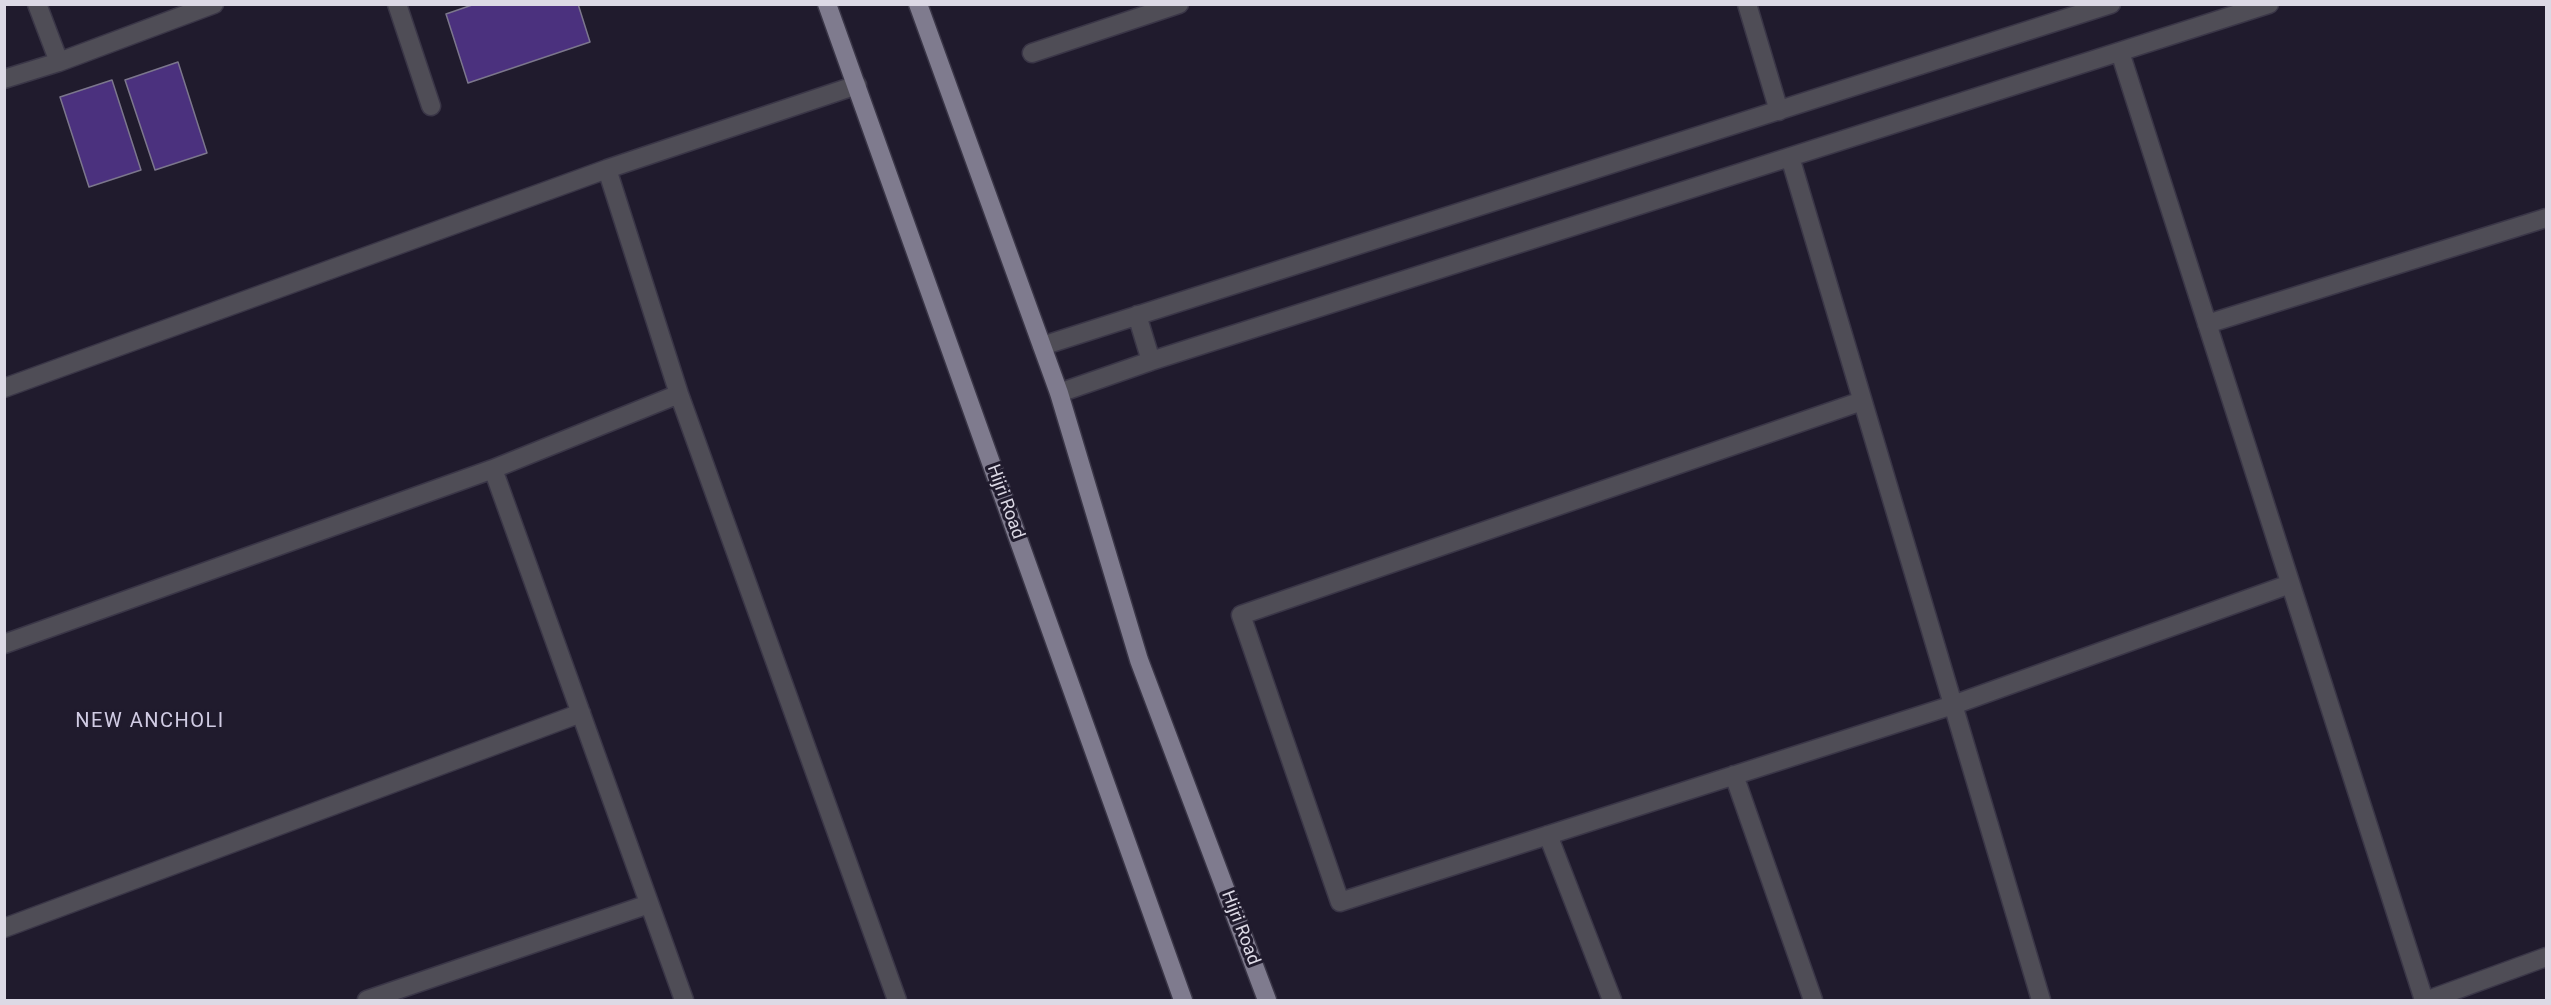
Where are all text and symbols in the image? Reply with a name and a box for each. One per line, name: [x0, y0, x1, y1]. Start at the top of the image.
street label: Hijri Road: [982, 462, 1028, 542]
district label: NEW ANCHOLI: [75, 710, 225, 734]
street label: Hijri Road: [1216, 888, 1264, 968]

